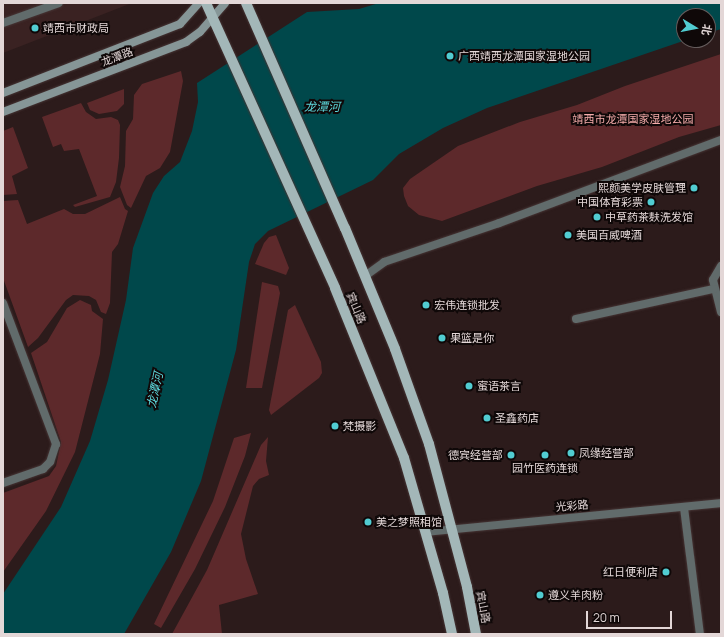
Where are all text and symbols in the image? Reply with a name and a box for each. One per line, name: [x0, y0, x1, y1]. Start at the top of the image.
north arrow: [676, 8, 716, 48]
place label: 靖西市财政局: [43, 21, 109, 35]
marker: 靖西市财政局: [30, 23, 40, 33]
text: 北: [699, 23, 716, 37]
street label: 龙潭路: [99, 45, 135, 69]
place label: 广西靖西龙潭国家湿地公园: [458, 49, 590, 63]
marker: 广西靖西龙潭国家湿地公园: [445, 51, 455, 61]
water label: 龙潭河: [304, 100, 340, 114]
park label: 靖西市龙潭国家湿地公园: [573, 112, 693, 126]
place label: 熙颜美学皮肤管理: [598, 181, 686, 195]
marker: 熙颜美学皮肤管理: [689, 183, 699, 193]
place label: 中国体育彩票: [577, 195, 643, 209]
marker: 中国体育彩票: [646, 197, 656, 207]
place label: 中草药茶麸洗发馆: [605, 210, 693, 224]
marker: 中草药茶麸洗发馆: [592, 212, 602, 222]
place label: 美国百威啤酒: [576, 228, 642, 242]
marker: 美国百威啤酒: [563, 230, 573, 240]
street label: 宾山路: [343, 290, 369, 326]
place label: 宏伟连锁批发: [434, 298, 500, 312]
marker: 宏伟连锁批发: [421, 300, 431, 310]
place label: 果篮是你: [450, 331, 494, 345]
marker: 果篮是你: [437, 333, 447, 343]
water label: 龙潭河: [144, 371, 166, 409]
place label: 蜜语茶言: [477, 379, 521, 393]
marker: 蜜语茶言: [464, 381, 474, 391]
place label: 圣鑫药店: [495, 411, 539, 425]
marker: 圣鑫药店: [482, 413, 492, 423]
place label: 梵摄影: [343, 419, 376, 433]
marker: 梵摄影: [330, 421, 340, 431]
place label: 凤缘经营部: [579, 446, 634, 460]
place label: 德宾经营部: [448, 448, 503, 462]
marker: 凤缘经营部: [566, 448, 576, 458]
marker: 德宾经营部: [506, 450, 516, 460]
marker: 园竹医药连锁: [540, 450, 550, 460]
place label: 园竹医药连锁: [512, 461, 578, 475]
street label: 光彩路: [555, 498, 589, 514]
place label: 美之梦照相馆: [376, 515, 442, 529]
marker: 美之梦照相馆: [363, 517, 373, 527]
place label: 红日便利店: [603, 565, 658, 579]
marker: 红日便利店: [661, 567, 671, 577]
place label: 遵义羊肉粉: [548, 588, 603, 602]
street label: 宾山路: [473, 590, 493, 624]
marker: 遵义羊肉粉: [535, 590, 545, 600]
scale bar: [588, 603, 674, 629]
text: 20 m: [593, 609, 620, 626]

